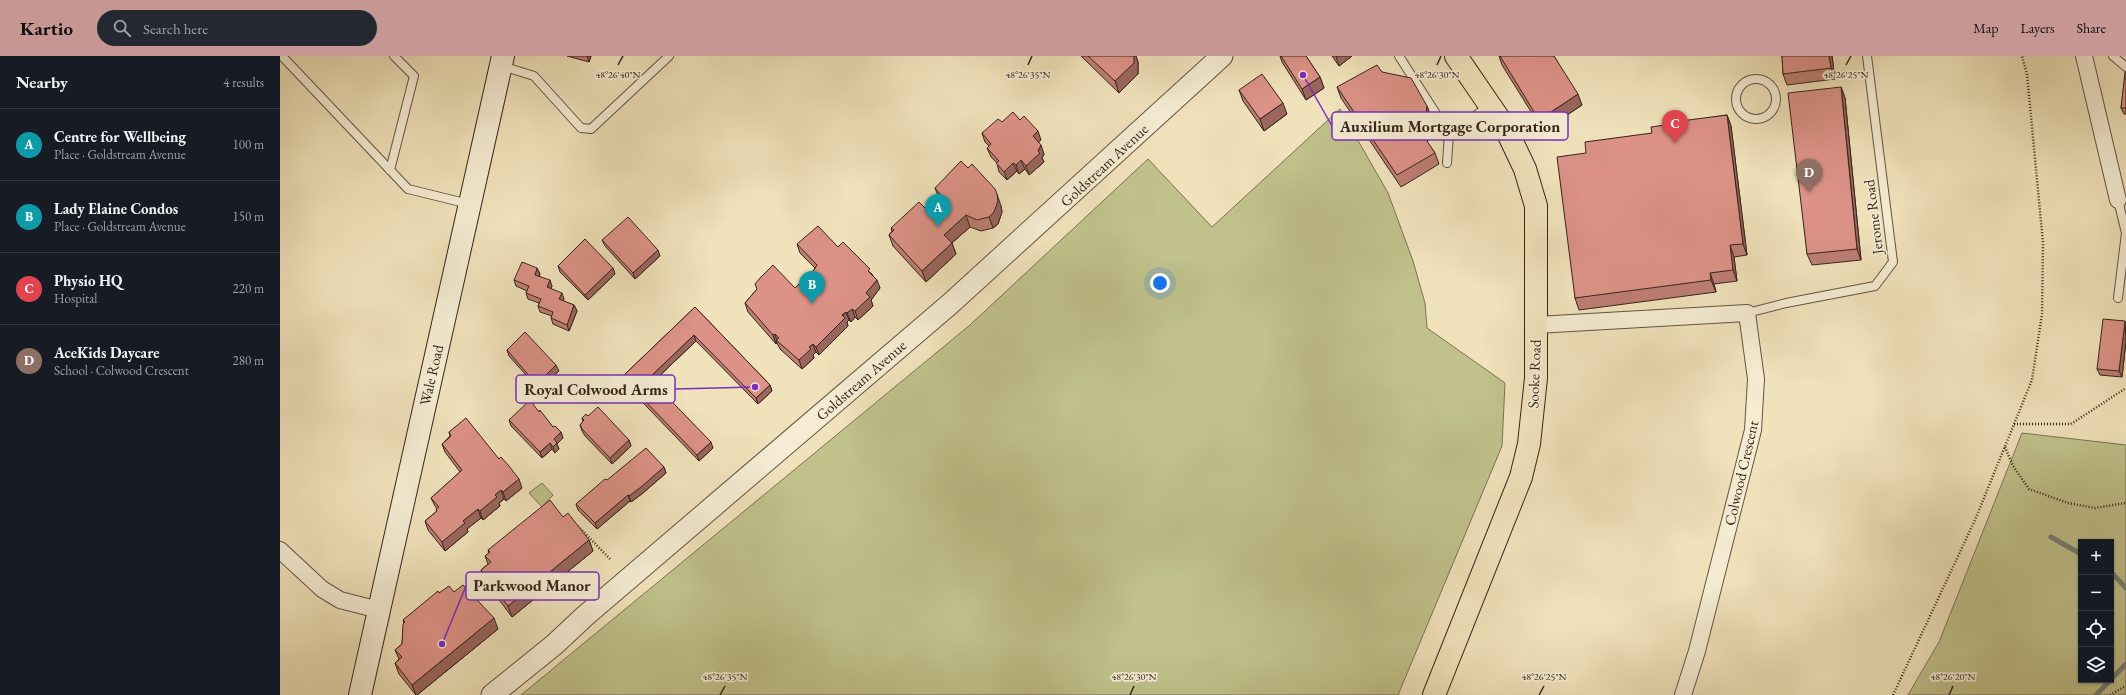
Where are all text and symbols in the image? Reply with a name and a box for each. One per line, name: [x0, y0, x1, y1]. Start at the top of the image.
search box: [97, 10, 377, 46]
text: Kartio: [20, 16, 73, 41]
icon: search: [111, 17, 133, 39]
text: Search here: [143, 19, 208, 38]
text: Map: [1973, 19, 1998, 37]
text: Layers: [2020, 19, 2055, 37]
text: Share: [2077, 19, 2106, 37]
text: 48°26'40"N: [596, 68, 641, 81]
text: 48°26'35"N: [1006, 68, 1051, 81]
text: 48°26'30"N: [1415, 68, 1460, 81]
text: 48°26'25"N: [1824, 68, 1869, 81]
text: Nearby: [16, 71, 68, 93]
text: 4 results: [223, 74, 264, 91]
pin: C: [1662, 110, 1688, 143]
callout: Auxilium Mortgage Corporation: [1332, 112, 1568, 140]
text: Auxilium Mortgage Corporation: [1339, 116, 1560, 137]
street label: Goldstream Avenue: [1056, 119, 1152, 211]
text: Centre for Wellbeing: [54, 127, 186, 146]
text: A: [24, 136, 34, 153]
text: 100 m: [233, 136, 264, 153]
text: Place · Goldstream Avenue: [54, 146, 186, 163]
pin: D: [1796, 159, 1822, 192]
street label: Jerome Road: [1859, 178, 1887, 258]
pin: A: [925, 194, 951, 227]
text: Lady Elaine Condos: [54, 199, 178, 218]
text: B: [25, 208, 33, 225]
text: 150 m: [233, 208, 264, 225]
text: Place · Goldstream Avenue: [54, 218, 186, 235]
text: Physio HQ: [54, 271, 123, 290]
pin: B: [799, 271, 825, 304]
your location: [1150, 273, 1170, 293]
text: C: [24, 280, 34, 297]
text: 220 m: [233, 280, 264, 297]
text: Hospital: [54, 290, 98, 307]
street label: Goldstream Avenue: [812, 336, 910, 424]
street label: Sooke Road: [1523, 339, 1545, 409]
street label: Wale Road: [415, 342, 447, 407]
text: AceKids Daycare: [54, 343, 159, 362]
text: D: [24, 352, 34, 369]
text: 280 m: [233, 352, 264, 369]
text: School · Colwood Crescent: [54, 362, 189, 379]
callout: Royal Colwood Arms: [516, 375, 675, 403]
text: Royal Colwood Arms: [524, 379, 668, 400]
street label: Colwood Crescent: [1720, 418, 1762, 527]
map controls: [2078, 539, 2114, 683]
button: +: [2078, 539, 2114, 575]
callout: Parkwood Manor: [466, 572, 599, 600]
text: Parkwood Manor: [473, 575, 591, 596]
button: −: [2078, 575, 2114, 611]
button: locate: [2078, 611, 2114, 647]
button: layers: [2078, 647, 2114, 683]
text: 48°26'35"N: [703, 670, 748, 683]
text: 48°26'30"N: [1112, 670, 1157, 683]
text: 48°26'25"N: [1522, 670, 1567, 683]
text: 48°26'20"N: [1931, 670, 1976, 683]

